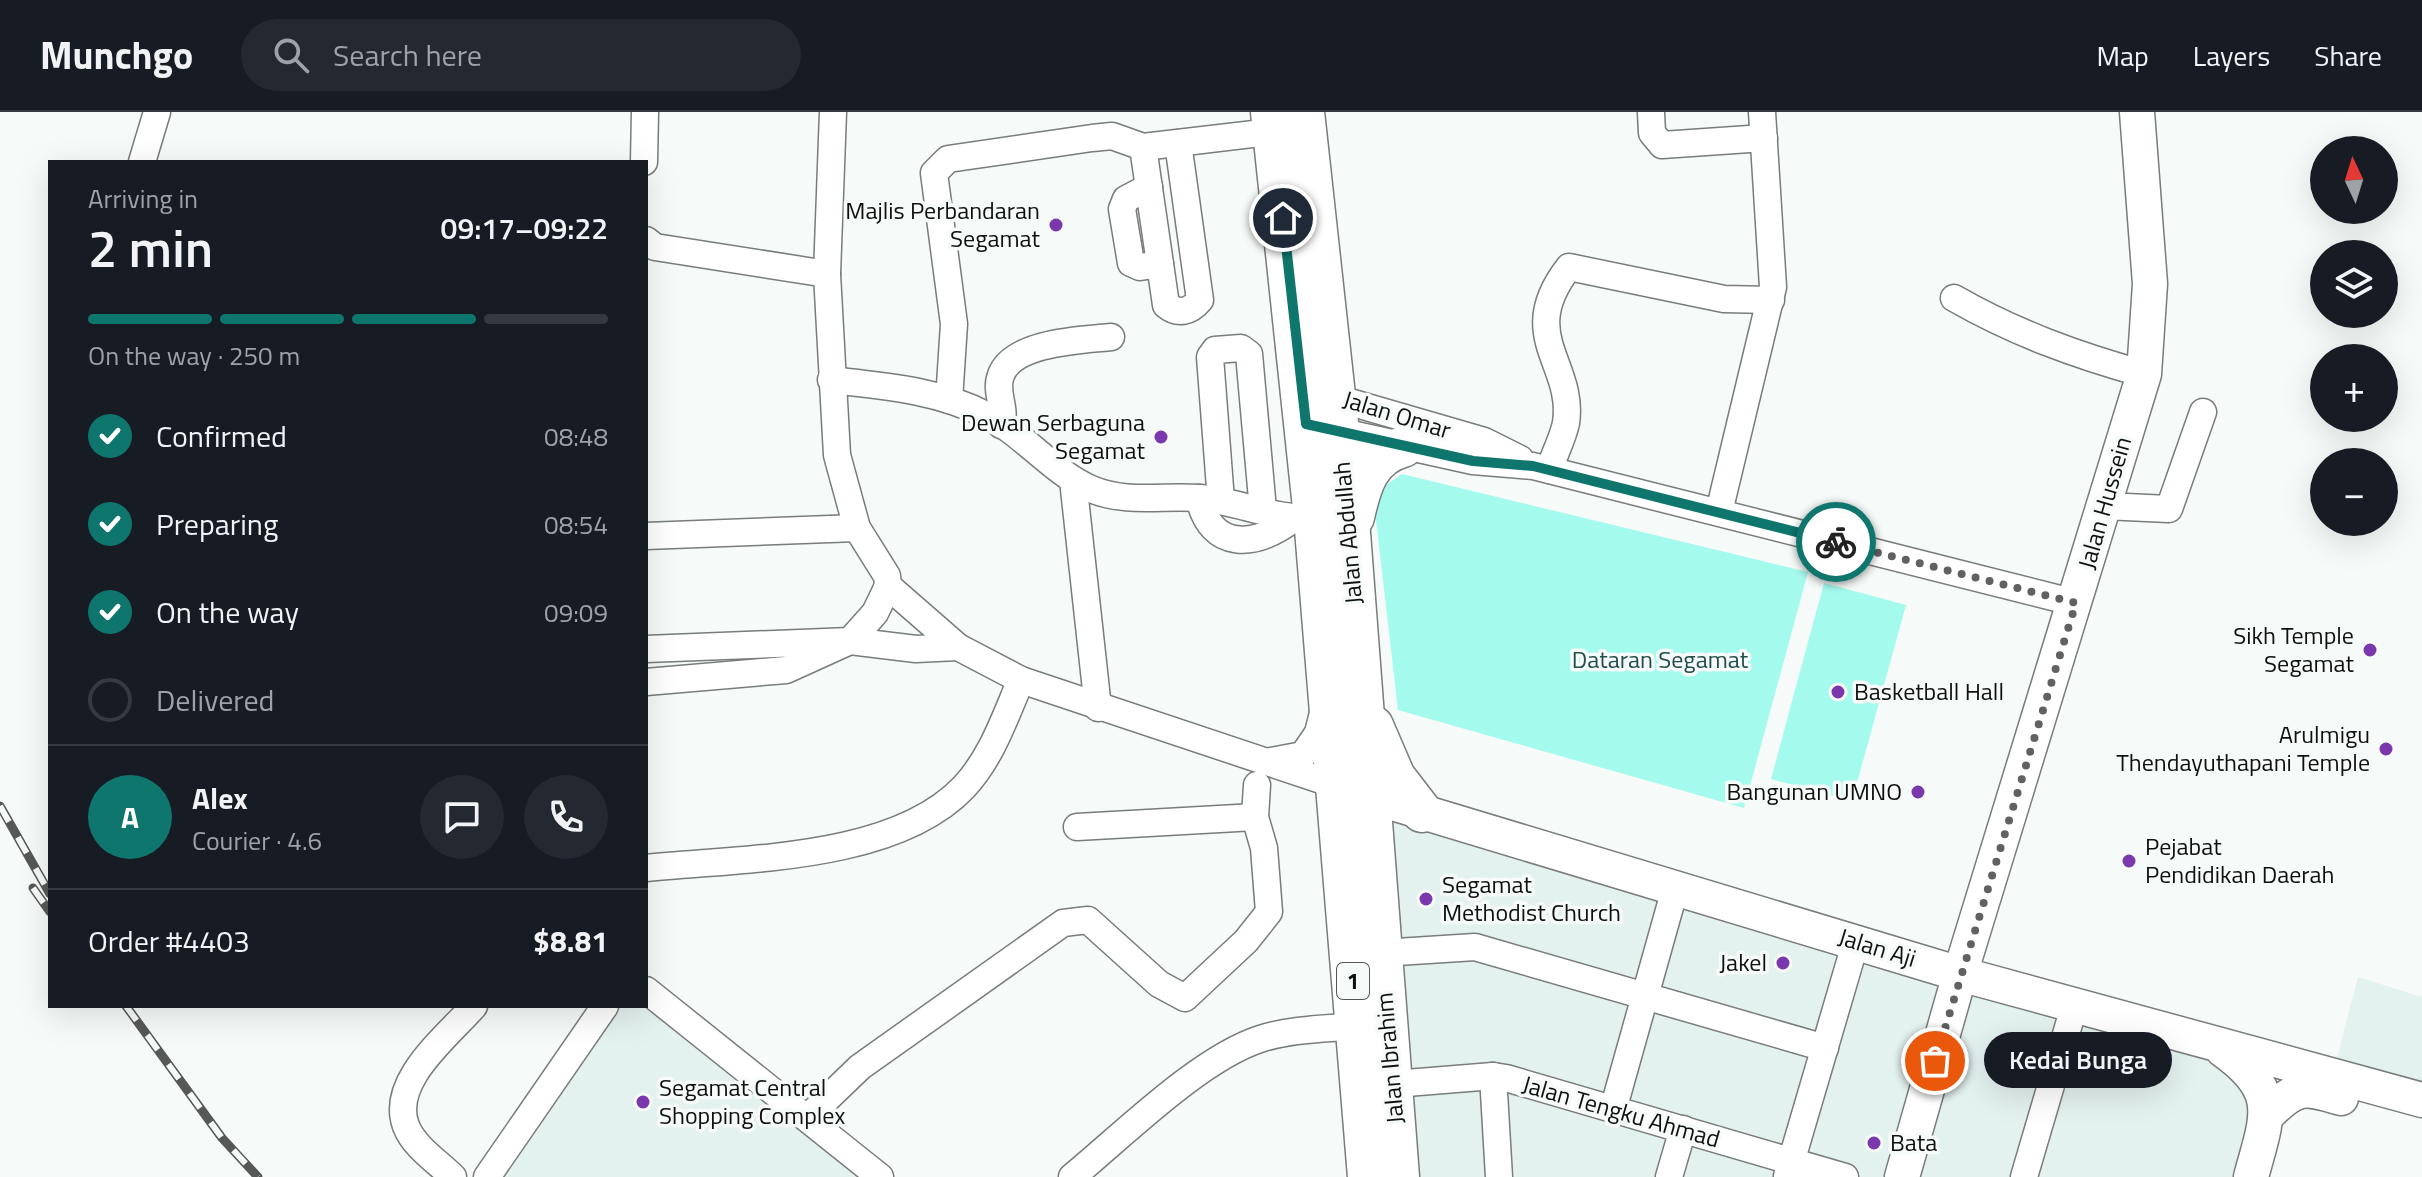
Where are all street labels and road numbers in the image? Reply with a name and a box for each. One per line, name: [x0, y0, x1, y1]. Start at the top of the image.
street label: Jalan Omar: [1339, 381, 1456, 447]
street label: Jalan Hussein: [2068, 432, 2140, 573]
street label: Jalan Abdullah: [1323, 460, 1371, 606]
street label: Jalan Aji: [1834, 918, 1921, 976]
road number: 1: [1337, 963, 1369, 999]
street label: Jalan Ibrahim: [1365, 991, 1413, 1125]
street label: Jalan Tengku Ahmad: [1518, 1066, 1724, 1156]

